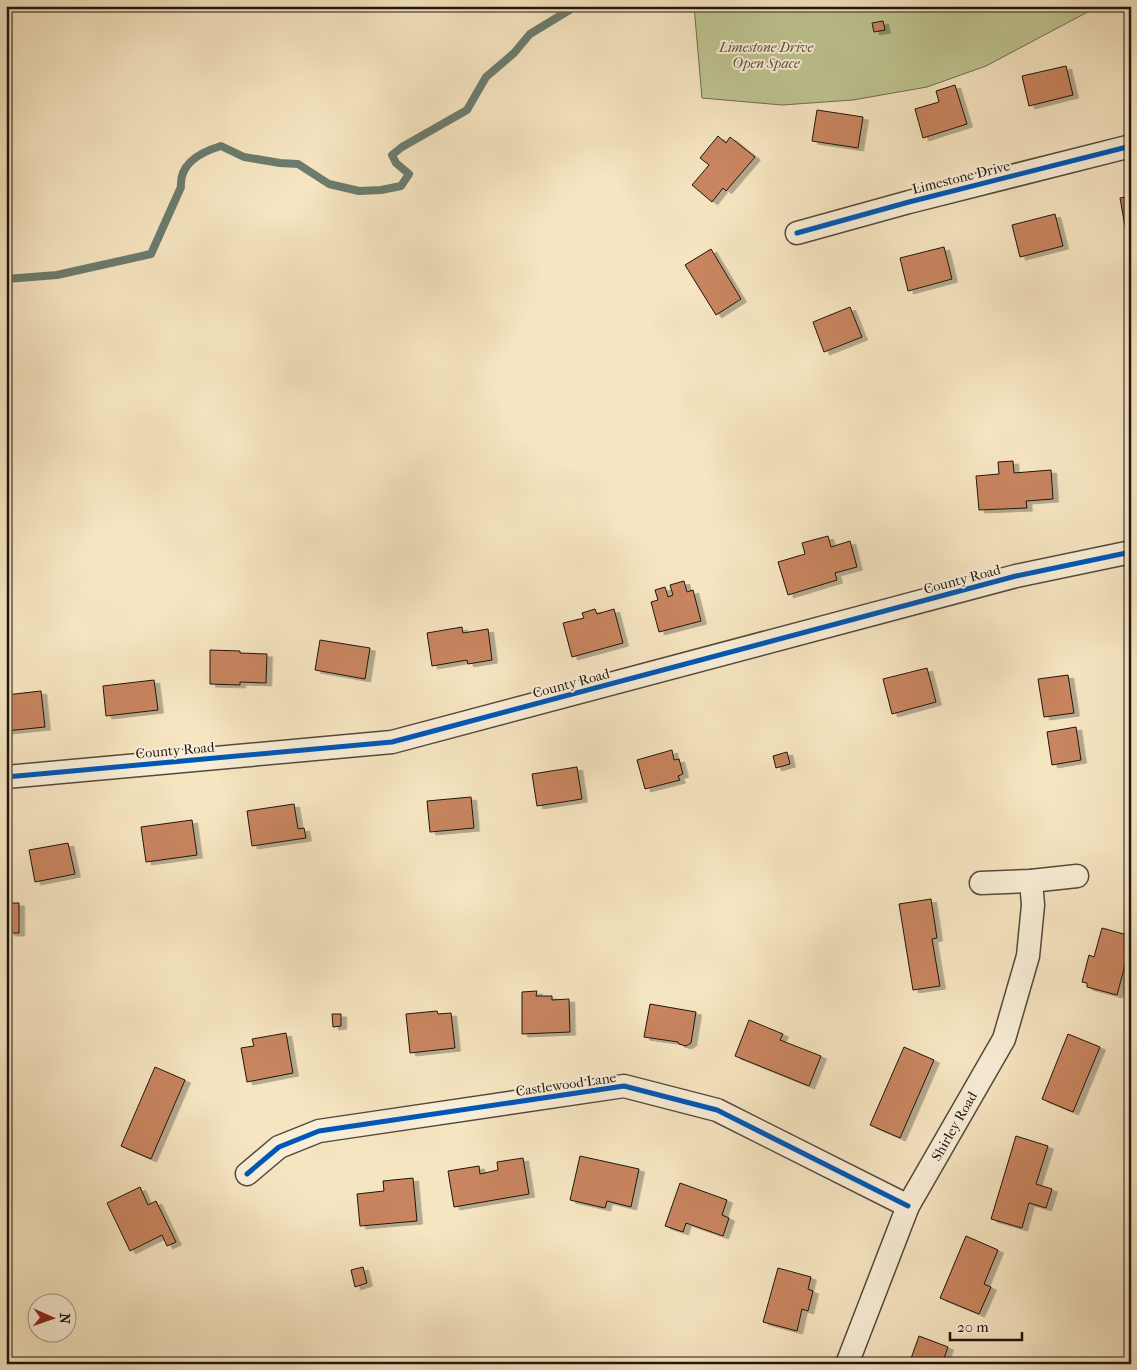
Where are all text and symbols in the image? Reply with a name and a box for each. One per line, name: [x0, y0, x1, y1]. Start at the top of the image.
park label: Limestone Drive Open Space: [718, 39, 813, 72]
street label: Limestone Drive: [910, 157, 1012, 198]
street label: County Road: [922, 561, 1003, 598]
street label: County Road: [531, 665, 612, 702]
street label: County Road: [135, 739, 215, 762]
street label: Castlewood Lane: [515, 1069, 618, 1100]
street label: Shirley Road: [928, 1088, 981, 1164]
north arrow: [28, 1292, 78, 1342]
scale bar: [950, 1310, 1022, 1342]
text: N: [56, 1313, 73, 1324]
text: 20 m: [957, 1318, 989, 1336]

